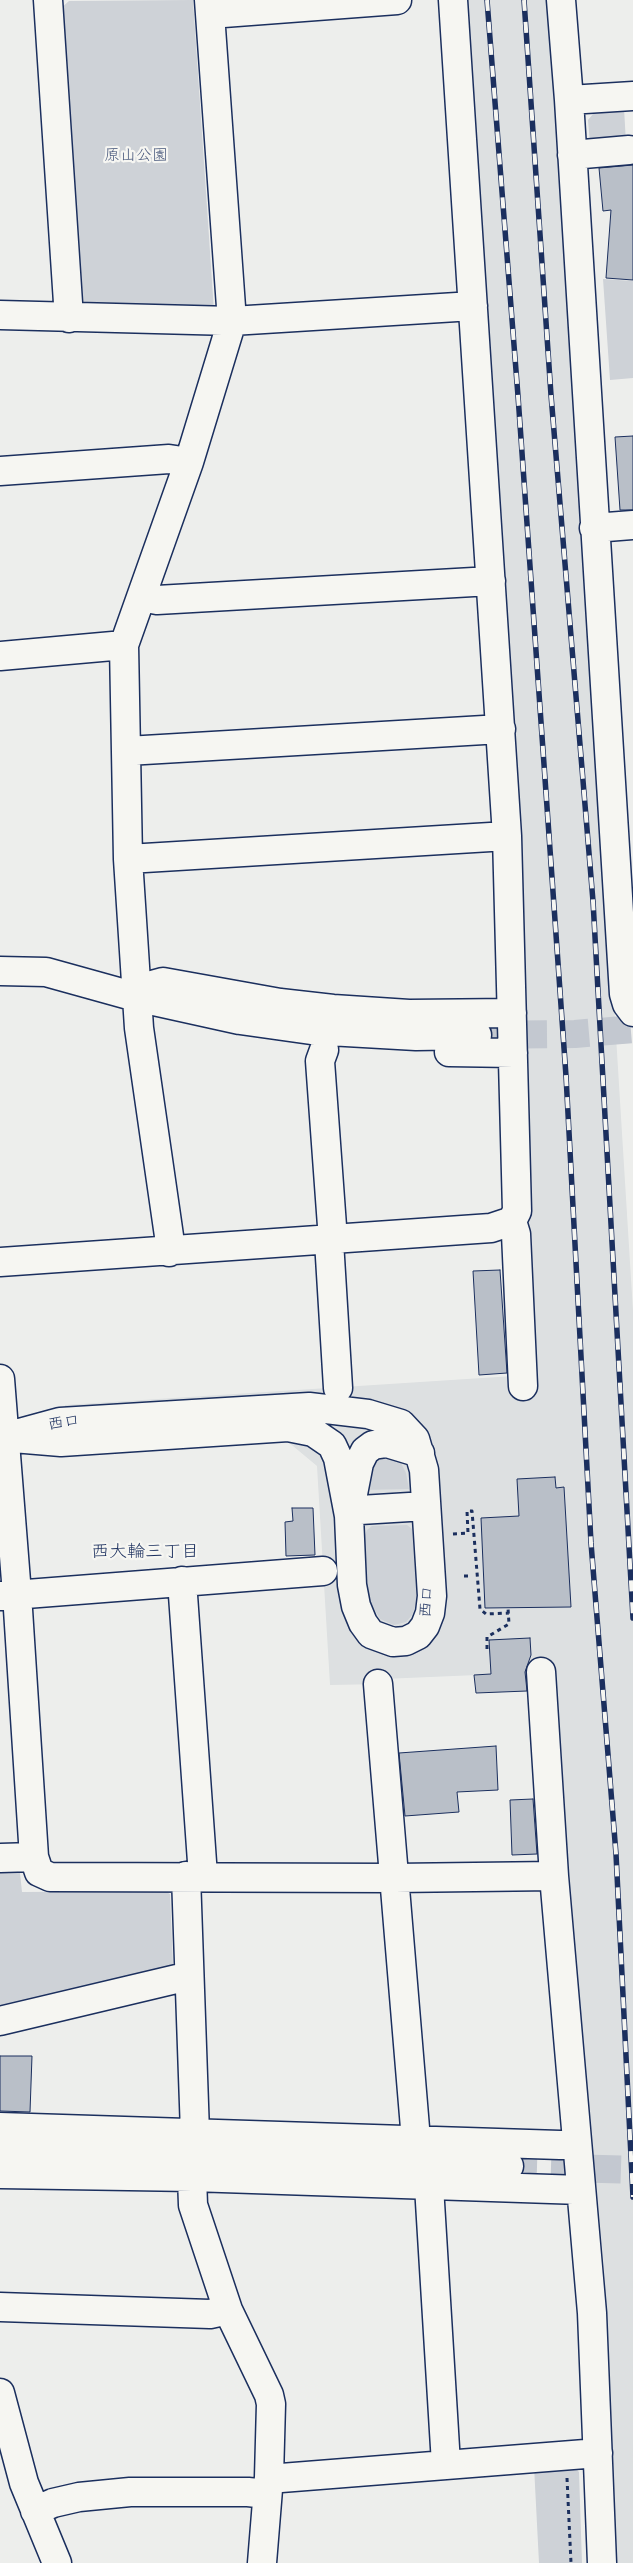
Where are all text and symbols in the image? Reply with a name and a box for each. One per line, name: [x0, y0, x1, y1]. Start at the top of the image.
park label: 原山公園: [104, 147, 168, 167]
street label: 西口: [47, 1412, 81, 1436]
district label: 西大輪三丁目: [91, 1542, 199, 1564]
street label: 西口: [417, 1585, 439, 1619]

